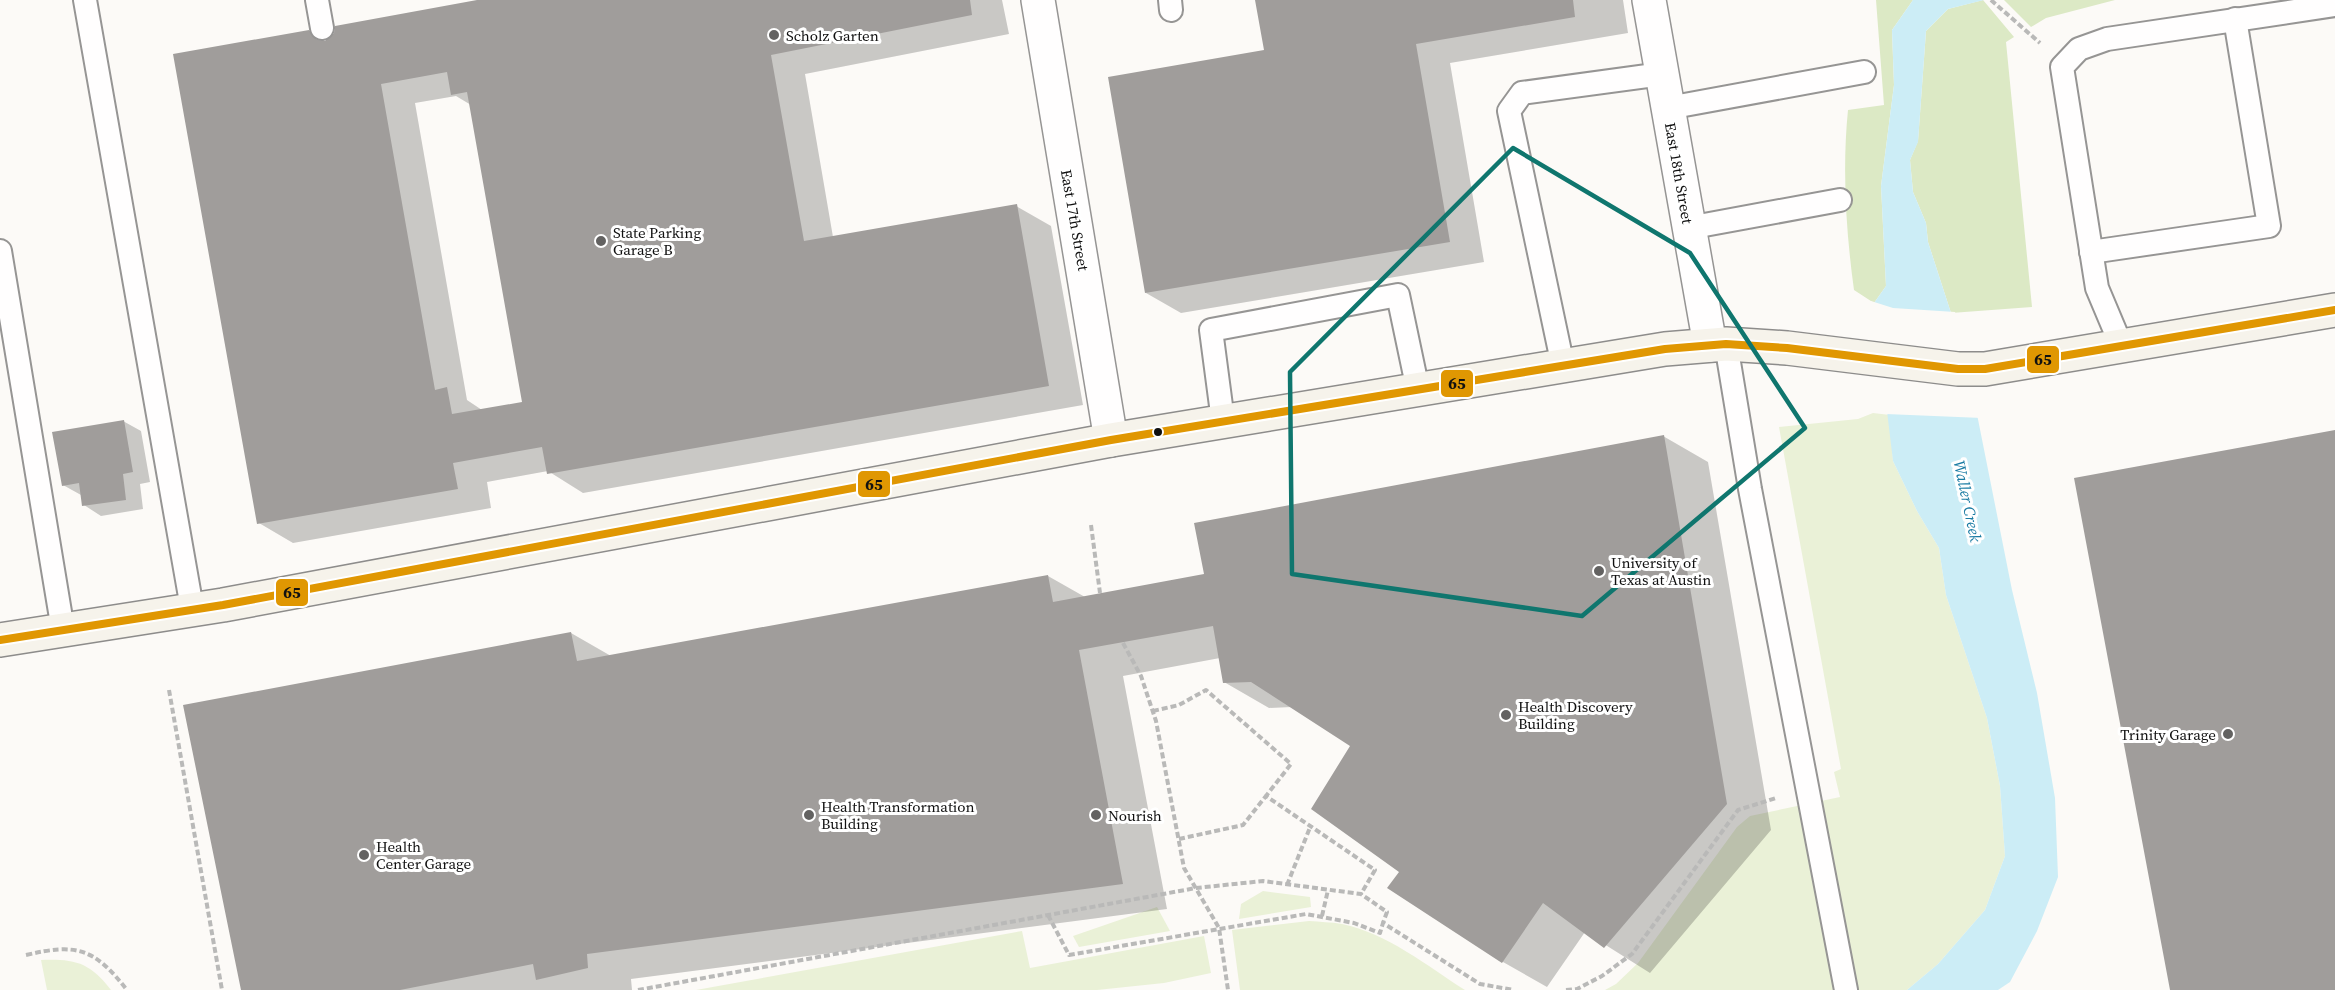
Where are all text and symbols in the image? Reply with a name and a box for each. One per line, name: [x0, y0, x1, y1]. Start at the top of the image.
place label: Scholz Garten: [786, 25, 879, 46]
marker: Scholz Garten: [767, 28, 781, 42]
street label: East 18th Street: [1660, 121, 1698, 226]
street label: East 17th Street: [1056, 168, 1094, 273]
place label: State Parking Garage B: [613, 222, 701, 260]
marker: State Parking Garage B: [594, 234, 608, 248]
line badge: 65: [2026, 345, 2060, 374]
text: 65: [2034, 348, 2052, 370]
line badge: 65: [1440, 369, 1474, 398]
text: 65: [1448, 372, 1466, 394]
unlabelled marker: [1152, 426, 1164, 438]
water label: Waller Creek: [1949, 458, 1987, 544]
line badge: 65: [857, 470, 891, 498]
text: 65: [865, 473, 883, 495]
place label: University of Texas at Austin: [1611, 552, 1711, 590]
marker: University of Texas at Austin: [1592, 564, 1606, 578]
line badge: 65: [275, 578, 309, 607]
text: 65: [283, 581, 301, 603]
place label: Health Discovery Building: [1518, 696, 1633, 734]
marker: Health Discovery Building: [1499, 708, 1513, 722]
place label: Trinity Garage: [2120, 724, 2216, 745]
marker: Trinity Garage: [2221, 727, 2235, 741]
place label: Health Transformation Building: [821, 796, 975, 834]
place label: Nourish: [1108, 805, 1162, 826]
marker: Health Transformation Building: [802, 808, 816, 822]
marker: Nourish: [1089, 808, 1103, 822]
place label: Health Center Garage: [376, 836, 472, 874]
marker: Health Center Garage: [357, 848, 371, 862]

